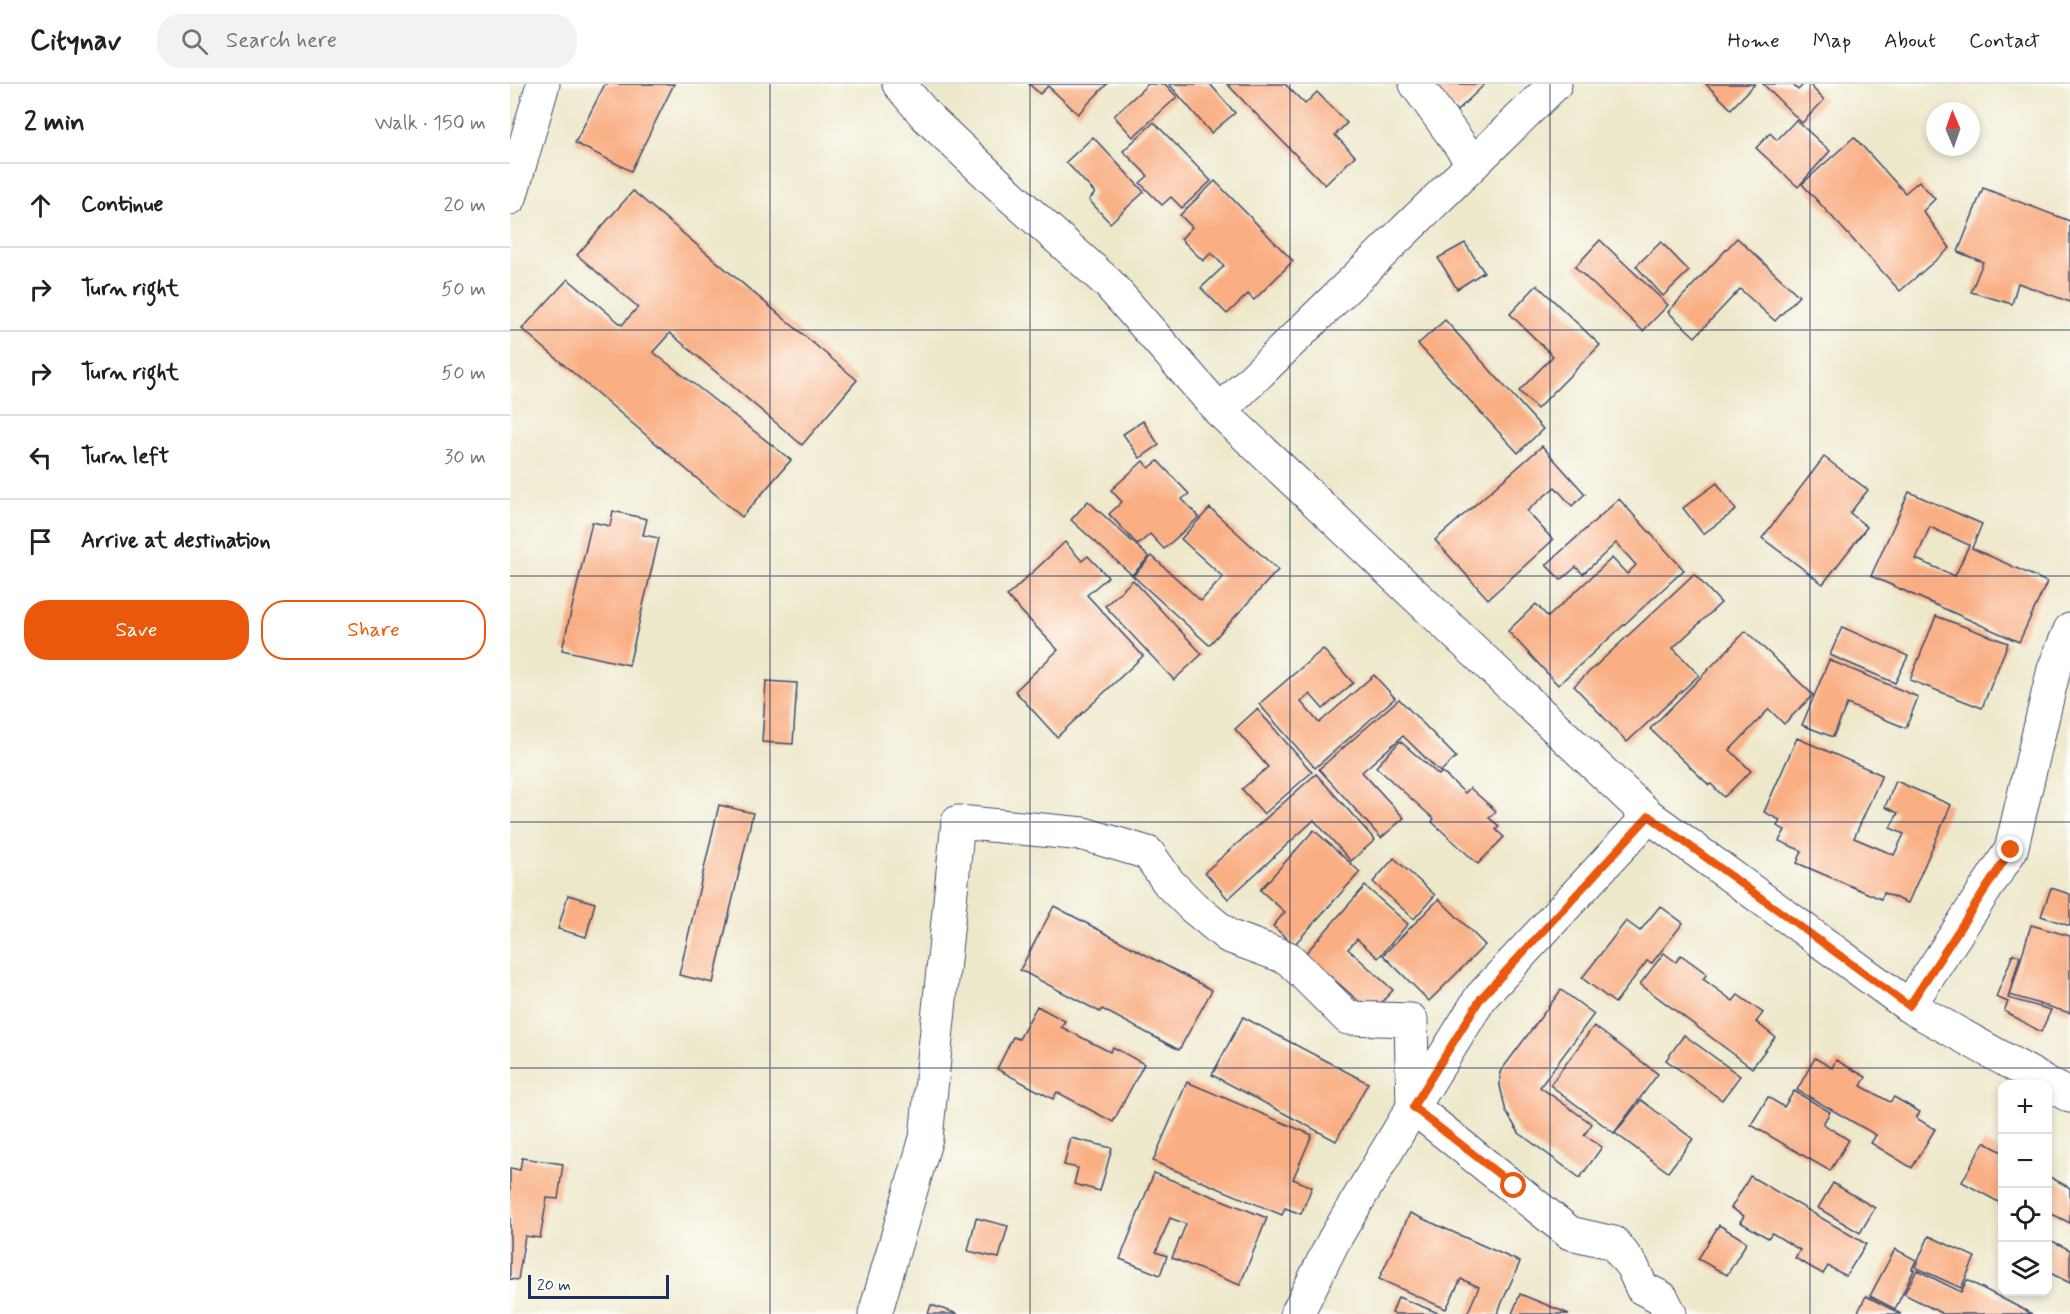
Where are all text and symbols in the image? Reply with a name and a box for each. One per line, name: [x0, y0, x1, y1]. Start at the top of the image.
search box: [157, 14, 577, 68]
text: Citynav: [30, 23, 121, 60]
icon: search: [178, 25, 211, 58]
text: Search here: [226, 27, 337, 55]
text: Home: [1728, 27, 1780, 55]
text: Map: [1813, 27, 1851, 55]
text: About: [1884, 27, 1936, 55]
text: Contact: [1969, 27, 2040, 55]
north arrow: [1926, 102, 1980, 156]
text: 2 min: [24, 106, 85, 140]
text: Walk · 150 m: [374, 110, 486, 137]
icon: ahead: [24, 189, 57, 222]
text: Continue: [81, 191, 163, 219]
text: 20 m: [443, 192, 486, 219]
icon: right: [24, 273, 57, 306]
text: Turn right: [81, 275, 179, 303]
text: 50 m: [441, 276, 486, 303]
icon: right: [24, 357, 57, 390]
text: Turn right: [81, 359, 179, 387]
text: 50 m: [441, 360, 486, 387]
icon: left: [24, 441, 57, 474]
text: Turn left: [81, 443, 169, 471]
text: 30 m: [444, 444, 486, 471]
icon: arrive: [24, 525, 57, 558]
text: Arrive at destination: [81, 527, 271, 555]
button: Save: [24, 600, 249, 660]
button: Share: [261, 600, 486, 660]
route end: [1997, 836, 2023, 862]
map controls: [1998, 1080, 2052, 1296]
button: +: [1998, 1080, 2052, 1134]
button: −: [1998, 1134, 2052, 1188]
route start: [1500, 1172, 1526, 1198]
button: locate: [1998, 1188, 2052, 1242]
button: layers: [1998, 1242, 2052, 1296]
scale bar: [528, 1272, 669, 1300]
text: 20 m: [537, 1275, 571, 1296]

